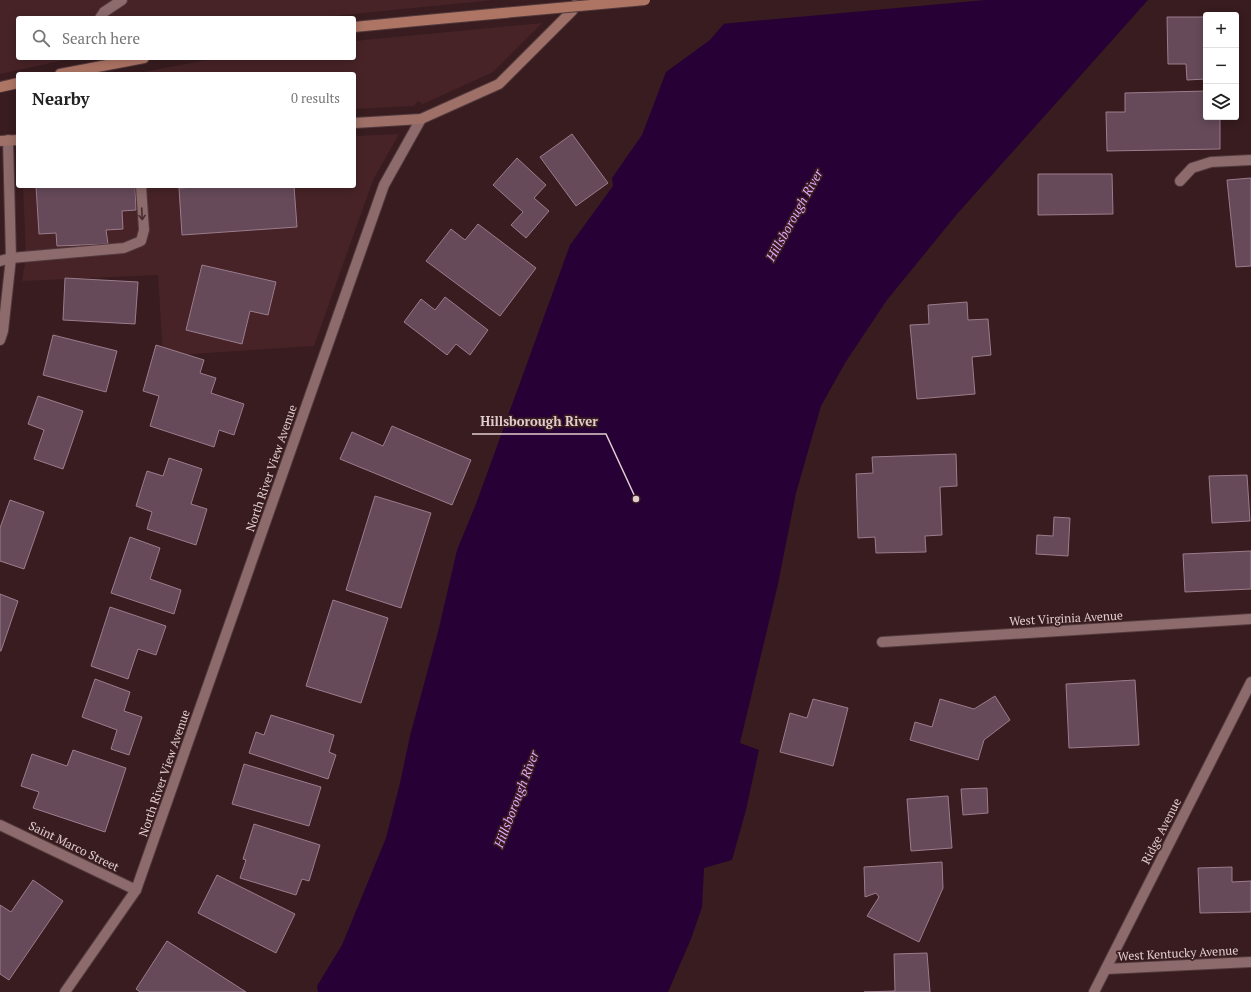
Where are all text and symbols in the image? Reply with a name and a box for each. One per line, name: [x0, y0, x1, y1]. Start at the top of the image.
map controls: [1203, 12, 1239, 120]
button: +: [1203, 12, 1239, 48]
search box: [16, 16, 356, 60]
icon: search: [30, 27, 52, 49]
text: Search here: [62, 28, 140, 48]
button: −: [1203, 48, 1239, 84]
button: layers: [1203, 84, 1239, 120]
text: Nearby: [32, 87, 90, 110]
text: 0 results: [291, 89, 340, 107]
water label: Hillsborough River: [761, 165, 827, 265]
one-way arrow: [139, 207, 146, 220]
street label: North River View Avenue: [242, 403, 300, 533]
callout: Hillsborough River: [472, 409, 606, 434]
text: Hillsborough River: [480, 412, 598, 430]
street label: West Virginia Avenue: [1009, 608, 1123, 628]
street label: North River View Avenue: [135, 708, 193, 838]
water label: Hillsborough River: [489, 747, 543, 851]
street label: Ridge Avenue: [1138, 795, 1184, 867]
street label: Saint Marco Street: [26, 818, 122, 875]
street label: West Kentucky Avenue: [1117, 942, 1239, 964]

